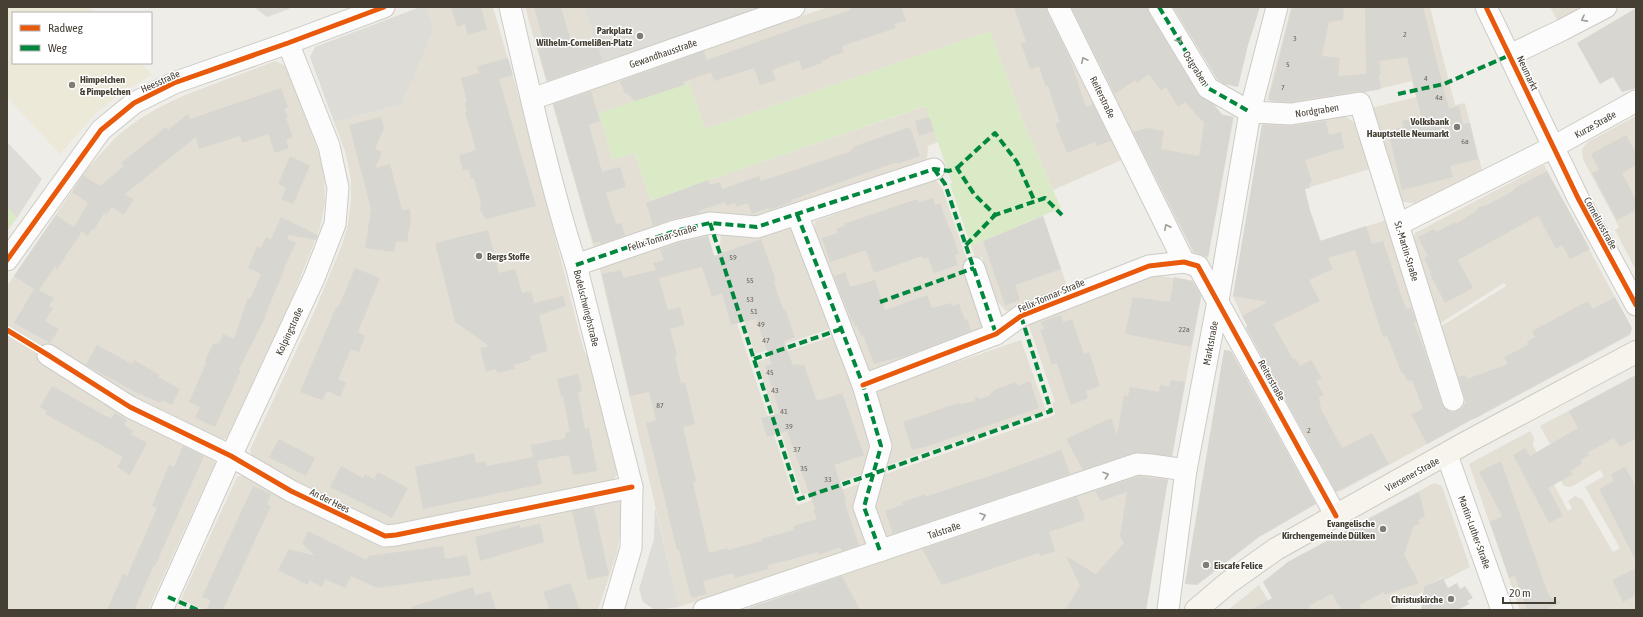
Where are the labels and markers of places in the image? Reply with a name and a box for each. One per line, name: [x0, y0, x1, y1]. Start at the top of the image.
place label: Parkplatz Wilhelm-Cornelißen-Platz: [535, 25, 632, 48]
marker: Parkplatz Wilhelm-Cornelißen-Platz: [635, 31, 645, 41]
place label: Himpelchen & Pimpelchen: [80, 74, 131, 97]
marker: Himpelchen & Pimpelchen: [67, 80, 77, 90]
place label: Volksbank Hauptstelle Neumarkt: [1367, 116, 1450, 139]
marker: Volksbank Hauptstelle Neumarkt: [1452, 122, 1462, 132]
marker: Bergs Stoffe: [474, 251, 484, 261]
place label: Bergs Stoffe: [487, 251, 530, 262]
place label: Evangelische Kirchengemeinde Dülken: [1282, 518, 1375, 541]
marker: Evangelische Kirchengemeinde Dülken: [1378, 524, 1388, 534]
marker: Eiscafe Felice: [1201, 560, 1211, 570]
place label: Eiscafe Felice: [1214, 560, 1263, 571]
place label: Christuskirche: [1391, 594, 1443, 605]
marker: Christuskirche: [1446, 594, 1456, 604]

